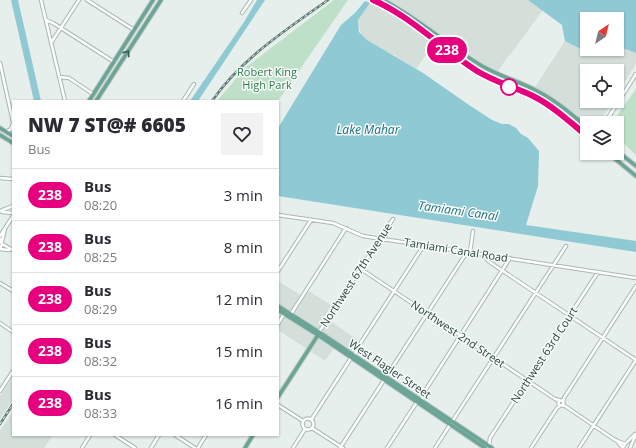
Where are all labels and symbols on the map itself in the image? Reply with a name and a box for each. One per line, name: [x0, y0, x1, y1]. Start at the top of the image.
north arrow: [580, 12, 624, 56]
line badge: 238: [424, 37, 470, 63]
one-way arrow: [122, 51, 129, 58]
park label: Robert King High Park: [237, 64, 297, 92]
unlabelled marker: [500, 78, 518, 96]
water label: Lake Mahar: [337, 121, 401, 138]
water label: Tamiami Canal: [417, 197, 500, 225]
street label: Northwest 67th Avenue: [316, 220, 395, 330]
street label: Tamiami Canal Road: [403, 234, 509, 265]
street label: Northwest 2nd Street: [408, 297, 508, 371]
street label: Northwest 63rd Court: [507, 304, 580, 406]
street label: West Flagler Street: [346, 336, 434, 402]

